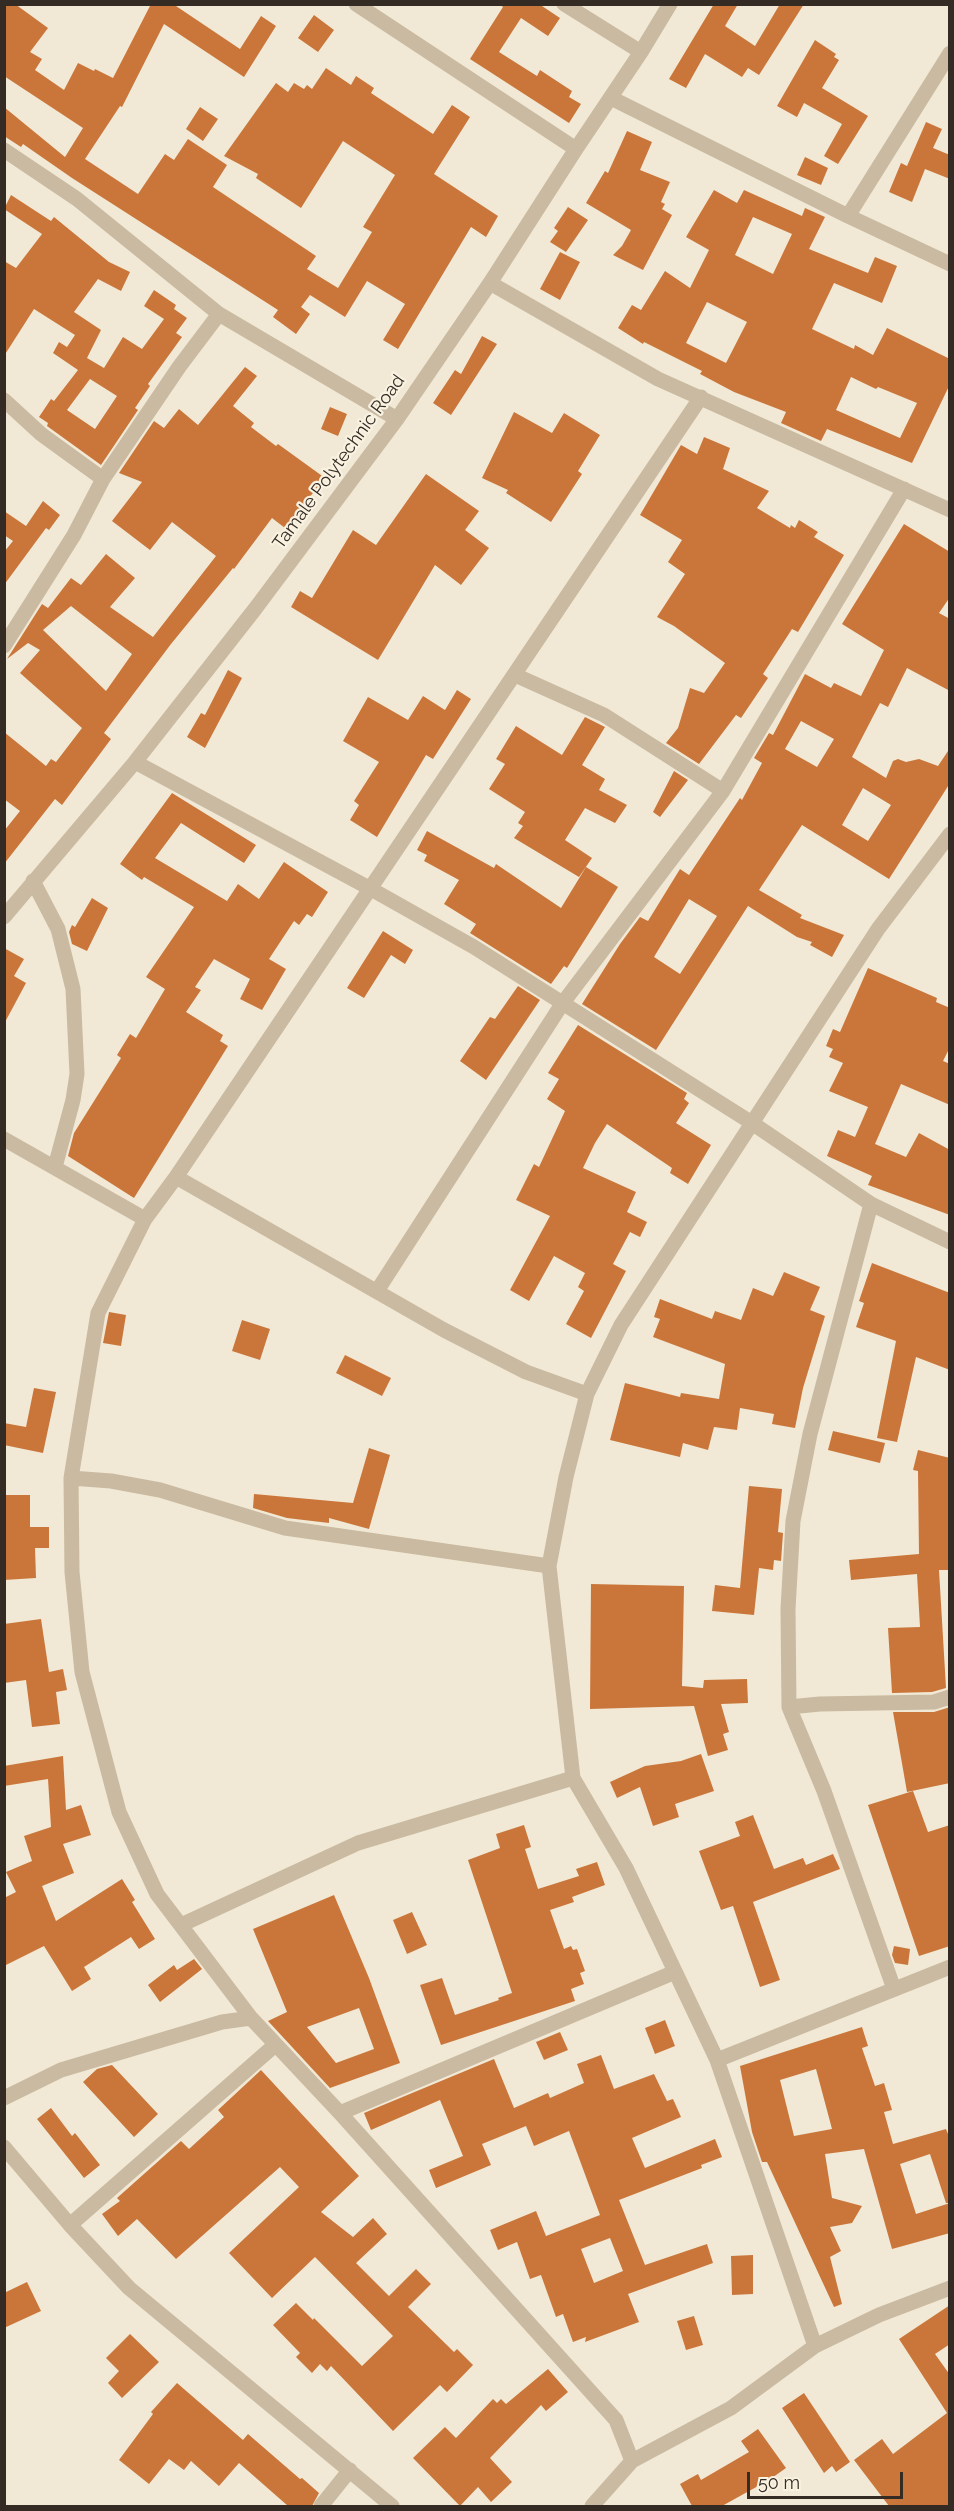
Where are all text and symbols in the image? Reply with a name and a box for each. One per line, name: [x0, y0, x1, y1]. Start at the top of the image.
street label: Tamale Polytechnic Road: [268, 371, 410, 553]
scale bar: [750, 2460, 906, 2498]
text: 50 m: [758, 2472, 800, 2493]

